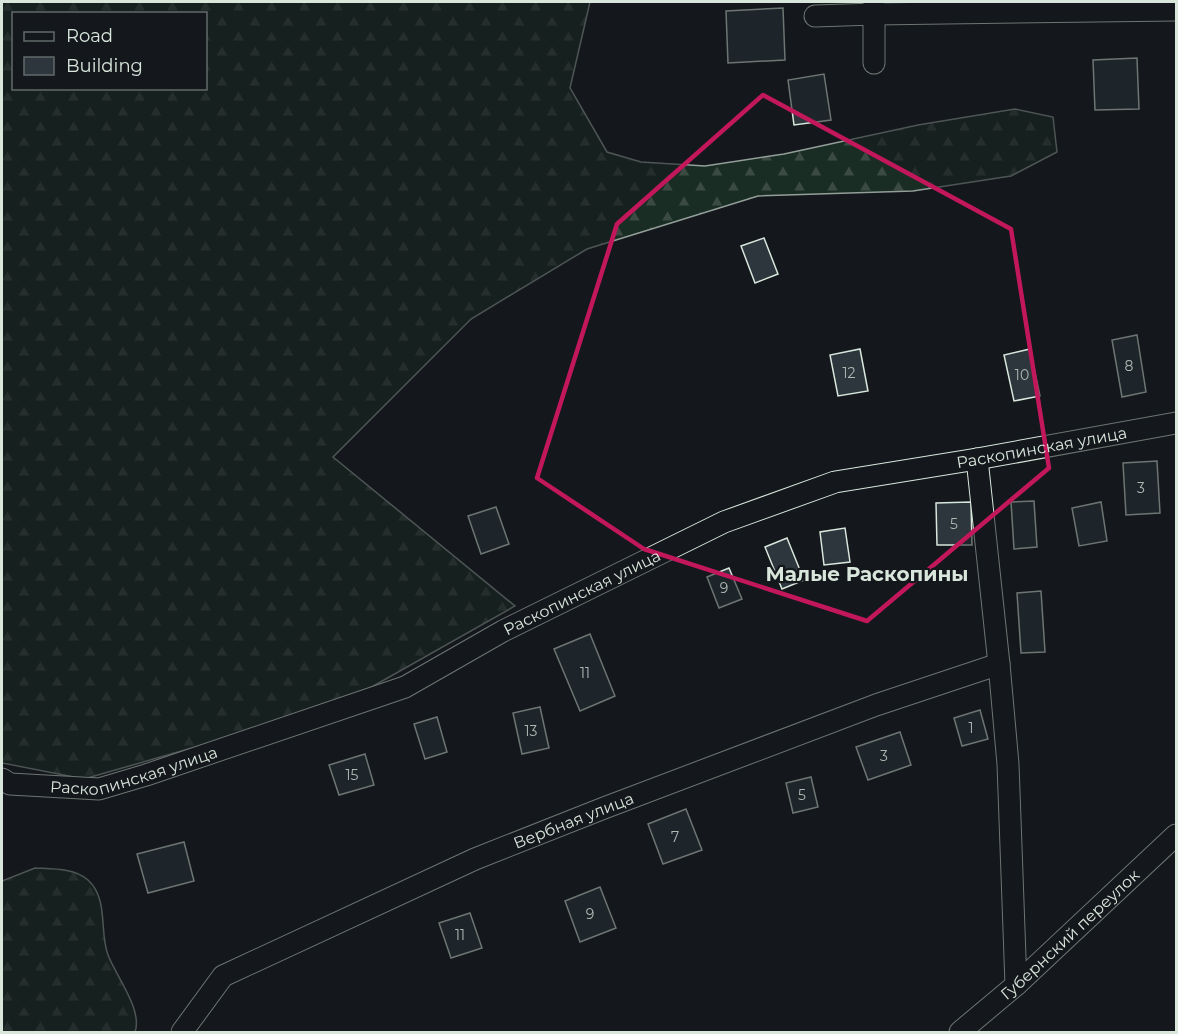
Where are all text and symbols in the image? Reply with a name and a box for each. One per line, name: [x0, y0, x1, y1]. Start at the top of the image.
legend: [12, 12, 207, 90]
text: Road: [66, 25, 113, 47]
text: Building: [66, 55, 143, 77]
house number: 8: [1125, 357, 1134, 375]
house number: 12: [842, 364, 856, 382]
house number: 10: [1015, 366, 1029, 384]
street label: Раскопинская улица: [955, 423, 1128, 472]
house number: 3: [1137, 479, 1145, 497]
house number: 5: [950, 515, 958, 533]
street label: Раскопинская улица: [500, 546, 664, 639]
district label: Малые Раскопины: [765, 562, 969, 586]
house number: 9: [720, 579, 728, 597]
house number: 11: [580, 664, 590, 682]
house number: 1: [968, 719, 974, 737]
house number: 13: [525, 722, 538, 740]
street label: Раскопинская улица: [50, 742, 220, 799]
house number: 3: [880, 747, 888, 765]
house number: 15: [346, 766, 359, 784]
house number: 5: [798, 786, 806, 804]
street label: Вербная улица: [511, 789, 636, 853]
house number: 7: [671, 828, 679, 846]
street label: Губернский переулок: [997, 865, 1144, 1004]
house number: 9: [586, 905, 594, 923]
house number: 11: [455, 926, 465, 944]

